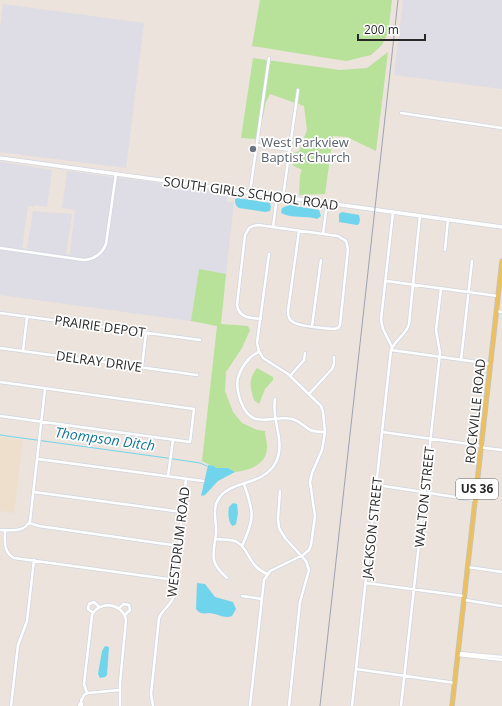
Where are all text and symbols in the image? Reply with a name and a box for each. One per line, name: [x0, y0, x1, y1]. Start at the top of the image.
scale bar: [358, 16, 425, 42]
text: 200 m: [364, 21, 399, 38]
place label: West Parkview Baptist Church: [261, 133, 350, 166]
marker: West Parkview Baptist Church: [248, 144, 258, 154]
street label: SOUTH GIRLS SCHOOL ROAD: [162, 172, 340, 214]
street label: PRAIRIE DEPOT: [53, 311, 147, 341]
street label: DELRAY DRIVE: [55, 346, 143, 376]
street label: ROCKVILLE ROAD: [461, 358, 489, 464]
water label: Thompson Ditch: [54, 422, 156, 455]
street label: WALTON STREET: [410, 445, 438, 548]
street label: JACKSON STREET: [357, 475, 386, 582]
road number: US 36: [456, 479, 498, 499]
street label: WESTDRUM ROAD: [162, 486, 194, 598]

